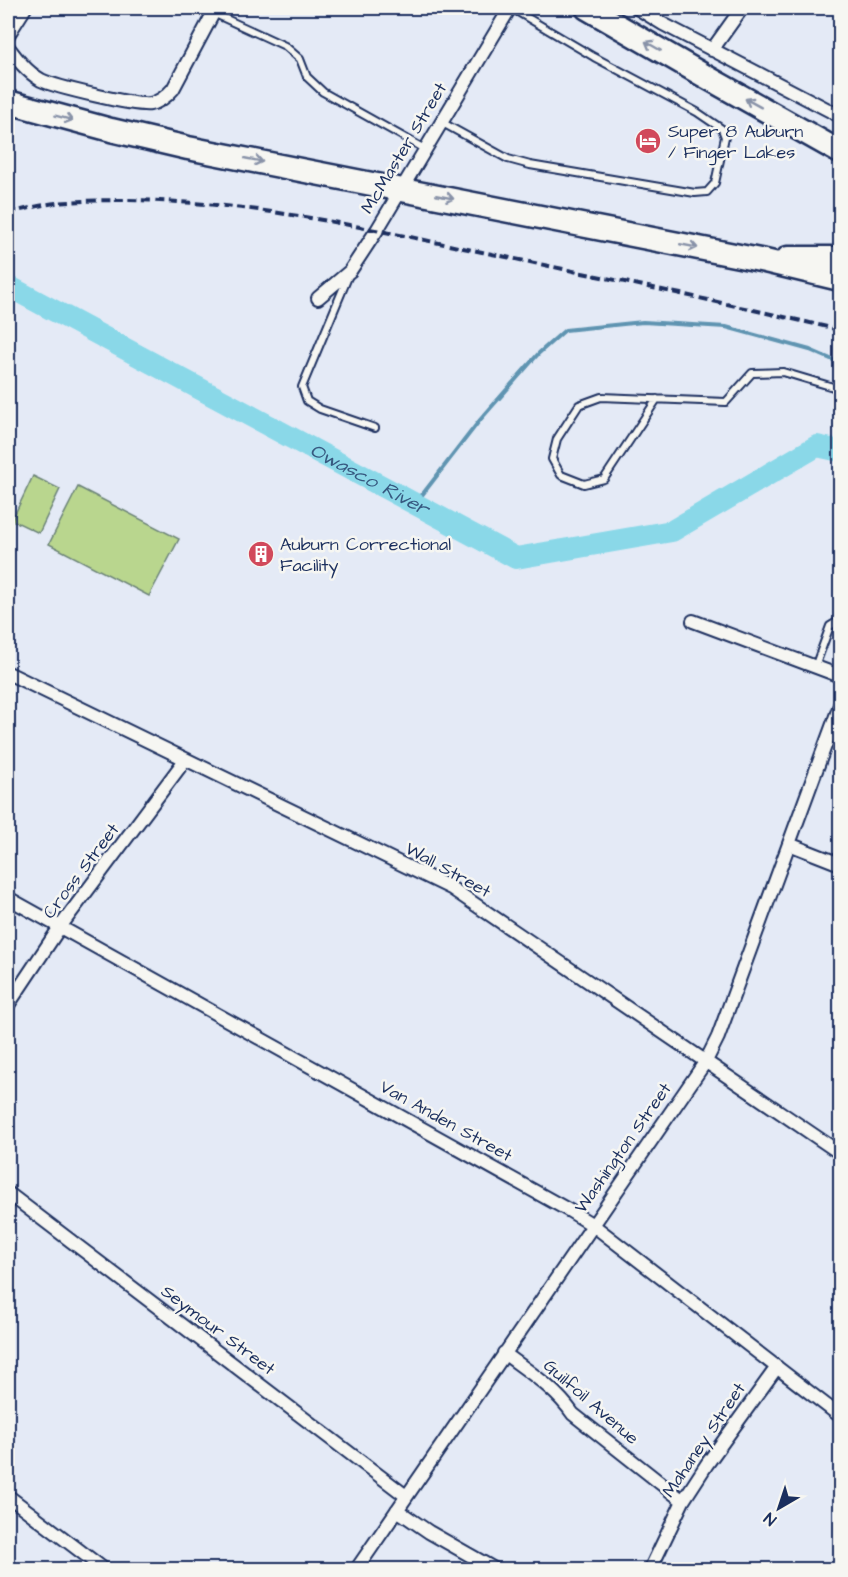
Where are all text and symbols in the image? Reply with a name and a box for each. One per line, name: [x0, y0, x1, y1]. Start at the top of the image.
one-way arrow: [645, 40, 662, 52]
street label: McMaster Street: [355, 77, 453, 218]
one-way arrow: [745, 97, 762, 109]
one-way arrow: [54, 113, 73, 124]
place label: Super 8 Auburn / Finger Lakes: [668, 119, 803, 166]
hotel icon: Super 8 Auburn / Finger Lakes: [633, 126, 663, 156]
one-way arrow: [244, 155, 263, 166]
one-way arrow: [435, 192, 455, 203]
one-way arrow: [679, 241, 698, 252]
water label: Owasco River: [305, 436, 436, 524]
place label: Auburn Correctional Facility: [280, 532, 451, 579]
building icon: Auburn Correctional Facility: [246, 539, 276, 569]
street label: Cross Street: [37, 818, 126, 924]
street label: Wall Street: [401, 836, 496, 904]
street label: Van Anden Street: [375, 1074, 517, 1168]
street label: Washington Street: [569, 1077, 679, 1219]
street label: Seymour Street: [155, 1279, 281, 1382]
street label: Guilfoil Avenue: [538, 1353, 644, 1451]
street label: Mahaney Street: [656, 1377, 753, 1503]
north arrow: [749, 1478, 809, 1538]
text: N: [759, 1507, 781, 1531]

